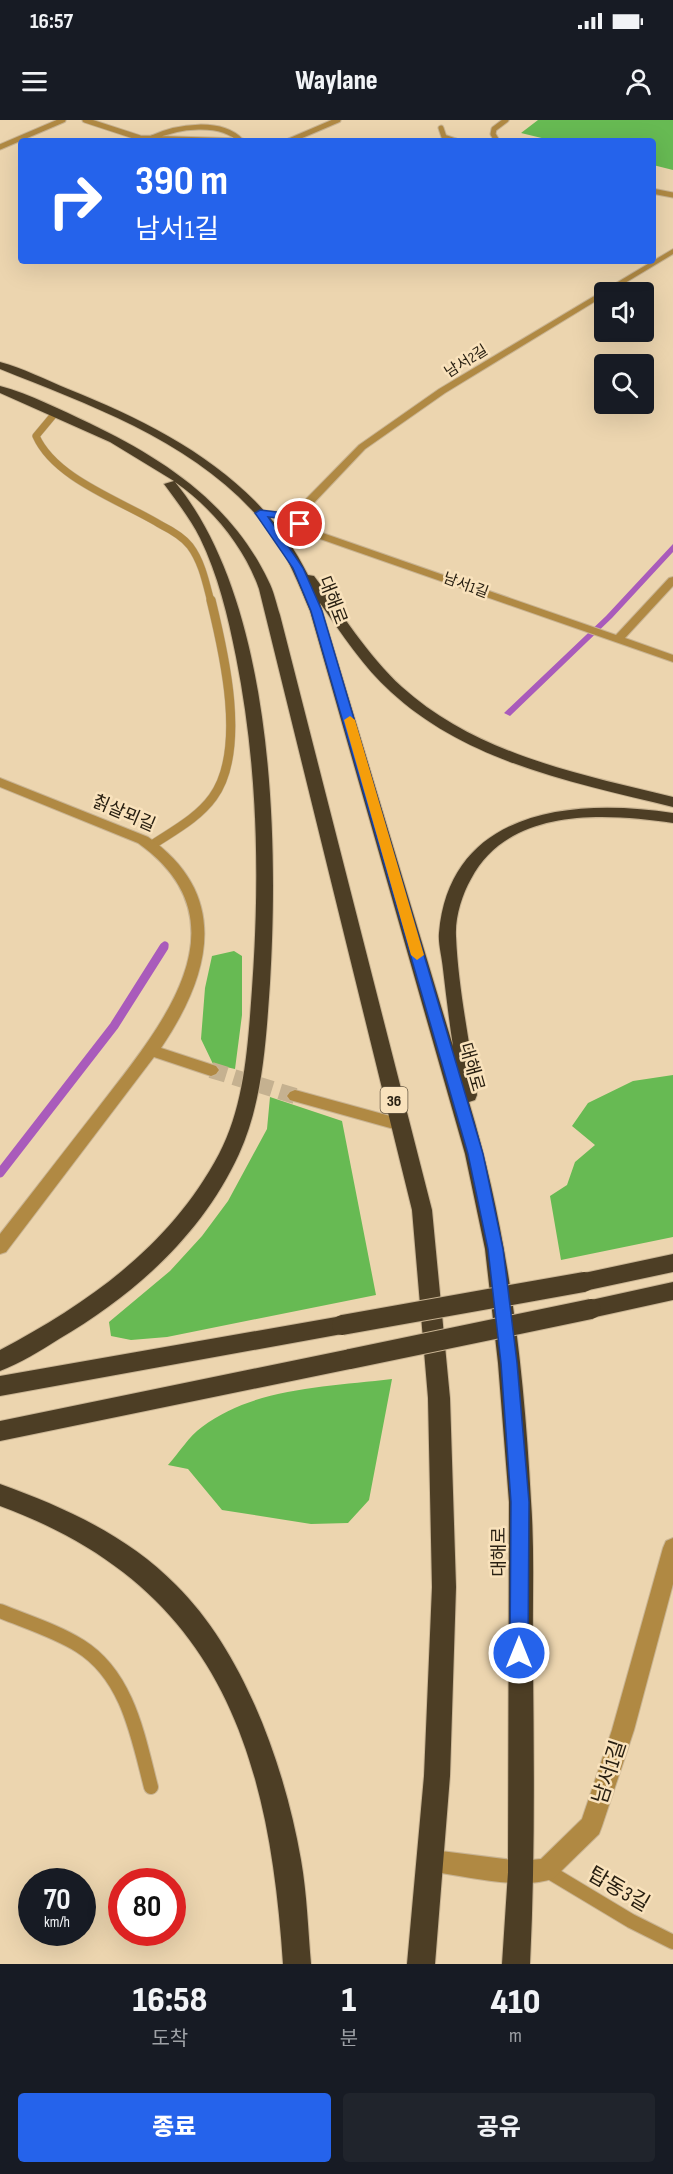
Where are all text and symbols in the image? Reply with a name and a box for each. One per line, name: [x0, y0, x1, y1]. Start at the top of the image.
text: 16:57: [30, 8, 73, 35]
icon: menu: [18, 65, 51, 98]
text: Waylane: [295, 65, 378, 97]
icon: person: [622, 65, 655, 98]
text: 390 m: [135, 156, 228, 207]
icon: right: [36, 162, 114, 240]
text: 남서1길: [135, 214, 219, 246]
map controls: [594, 282, 654, 414]
button: sound: [594, 282, 654, 342]
street label: 남서2길: [441, 341, 491, 382]
button: search: [594, 354, 654, 414]
pin: [274, 498, 325, 549]
icon: arrive: [283, 507, 316, 540]
street label: 남서1길: [441, 569, 491, 602]
street label: 대해로: [314, 573, 351, 627]
street label: 칡살뫼길: [89, 791, 158, 836]
street label: 대해로: [455, 1040, 488, 1094]
road number: 36: [380, 1087, 408, 1113]
street label: 대해로: [489, 1527, 510, 1577]
position arrow: [487, 1621, 551, 1685]
street label: 남서1길: [587, 1737, 631, 1807]
street label: 탑동3길: [584, 1862, 654, 1917]
speed limit sign: 80: [108, 1868, 186, 1946]
text: 70: [43, 1882, 71, 1918]
text: km/h: [44, 1913, 70, 1932]
text: 16:58: [132, 1979, 207, 2022]
text: 1: [342, 1979, 356, 2022]
text: 410: [491, 1981, 541, 2024]
text: m: [509, 2024, 522, 2048]
text: 도착: [151, 2027, 188, 2051]
text: 분: [340, 2027, 358, 2051]
button: 종료: [18, 2093, 331, 2162]
button: 공유: [343, 2093, 655, 2162]

